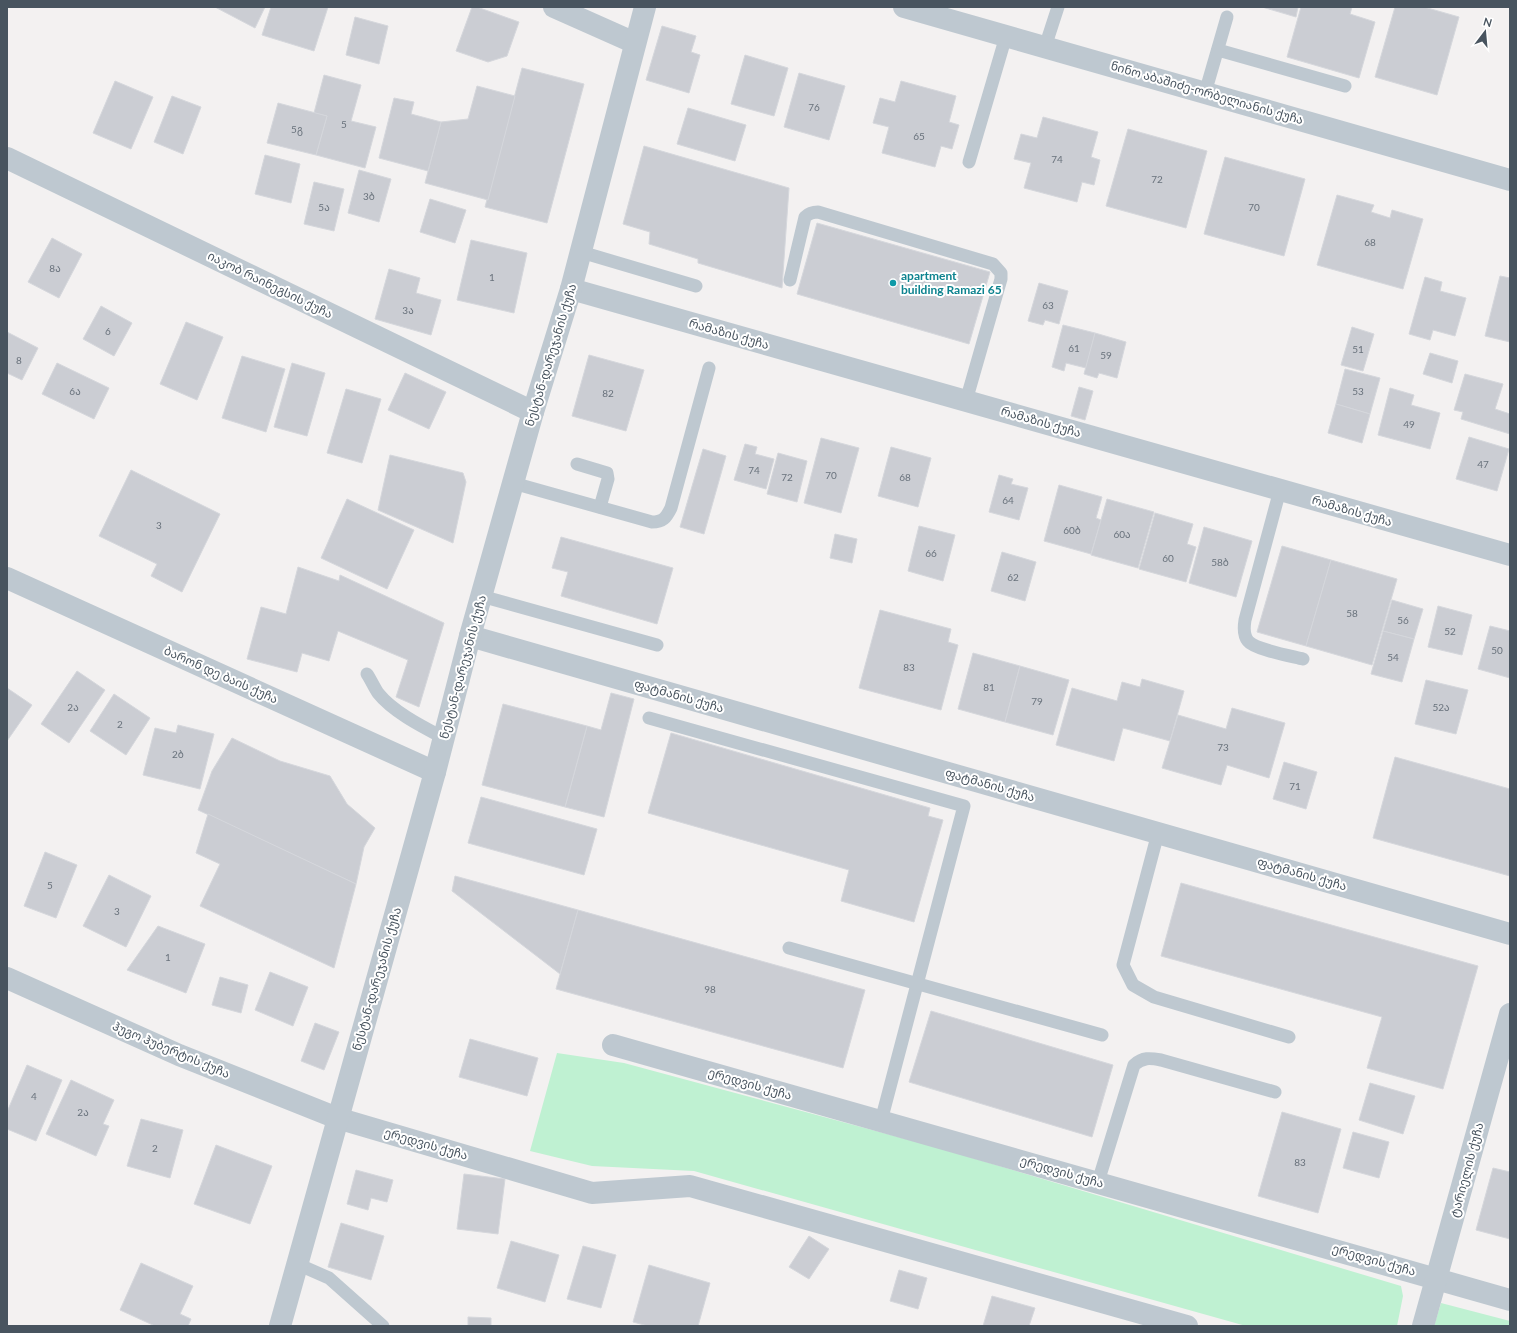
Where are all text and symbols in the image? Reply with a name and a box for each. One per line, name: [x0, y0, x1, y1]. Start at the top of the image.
north arrow: [1465, 12, 1505, 52]
text: N: [1482, 14, 1494, 29]
street label: ნინო აბაშიძე-ორბელიანის ქუჩა: [1109, 58, 1305, 128]
house number: 76: [808, 101, 820, 113]
house number: 5: [341, 118, 347, 130]
house number: 5გ: [291, 123, 303, 136]
house number: 65: [913, 130, 925, 142]
house number: 74: [1051, 153, 1063, 165]
house number: 72: [1151, 173, 1163, 185]
house number: 3ბ: [363, 190, 375, 202]
house number: 5ა: [318, 201, 330, 213]
house number: 70: [1248, 201, 1260, 213]
house number: 68: [1364, 236, 1376, 248]
street label: იაკობ რაინეგსის ქუჩა: [205, 248, 335, 321]
house number: 8ა: [49, 262, 61, 274]
place label: apartment building Ramazi 65: [901, 268, 1002, 297]
house number: 1: [489, 271, 495, 283]
marker: apartment building Ramazi 65: [888, 278, 898, 288]
street label: ნესტან-დარეჯანის ქუჩა: [522, 282, 580, 428]
house number: 63: [1042, 299, 1054, 311]
house number: 3ა: [402, 304, 414, 316]
street label: რამაზის ქუჩა: [687, 315, 771, 352]
house number: 6: [105, 325, 111, 337]
house number: 61: [1068, 342, 1080, 354]
house number: 51: [1352, 343, 1364, 355]
house number: 59: [1100, 349, 1112, 361]
house number: 8: [16, 354, 22, 366]
house number: 6ა: [69, 385, 81, 397]
house number: 53: [1352, 385, 1364, 397]
house number: 82: [602, 387, 614, 399]
street label: რამაზის ქუჩა: [999, 403, 1083, 440]
house number: 49: [1403, 418, 1415, 430]
house number: 47: [1477, 458, 1489, 470]
house number: 74: [748, 464, 760, 476]
house number: 70: [825, 469, 837, 481]
house number: 72: [781, 471, 793, 483]
house number: 68: [899, 471, 911, 483]
street label: რამაზის ქუჩა: [1310, 492, 1394, 529]
house number: 64: [1002, 494, 1014, 506]
house number: 3: [156, 519, 162, 531]
house number: 60ბ: [1063, 524, 1081, 536]
house number: 60ა: [1113, 528, 1131, 540]
house number: 66: [925, 547, 937, 559]
house number: 60: [1162, 552, 1174, 564]
house number: 58ბ: [1211, 556, 1229, 568]
house number: 62: [1007, 571, 1019, 583]
street label: ნესტან-დარეჯანის ქუჩა: [436, 593, 490, 741]
house number: 58: [1346, 607, 1358, 619]
house number: 56: [1397, 614, 1409, 626]
house number: 52: [1444, 625, 1456, 637]
street label: ბარონ დე ბაის ქუჩა: [161, 643, 281, 707]
house number: 50: [1491, 644, 1503, 656]
house number: 54: [1387, 651, 1399, 663]
house number: 83: [903, 661, 915, 673]
street label: ფატმანის ქუჩა: [633, 676, 726, 715]
house number: 81: [983, 681, 995, 693]
house number: 79: [1031, 695, 1043, 707]
house number: 2ა: [67, 701, 79, 713]
house number: 52ა: [1432, 701, 1450, 713]
house number: 2: [117, 718, 123, 730]
house number: 73: [1217, 741, 1229, 753]
house number: 2ბ: [172, 748, 184, 760]
street label: ფატმანის ქუჩა: [944, 765, 1037, 804]
house number: 71: [1289, 780, 1301, 792]
street label: ფატმანის ქუჩა: [1256, 854, 1349, 893]
house number: 5: [47, 879, 53, 891]
house number: 3: [114, 905, 120, 917]
street label: ნესტან-დარეჯანის ქუჩა: [349, 905, 405, 1053]
house number: 1: [165, 951, 171, 963]
house number: 98: [704, 983, 716, 995]
street label: ჰუგო ჰუბერტის ქუჩა: [110, 1018, 232, 1081]
street label: ერედვის ქუჩა: [706, 1064, 794, 1104]
house number: 4: [31, 1090, 37, 1102]
house number: 2ა: [77, 1106, 89, 1118]
street label: ტარიელის ქუჩა: [1447, 1121, 1487, 1219]
street label: ერედვის ქუჩა: [382, 1124, 470, 1164]
house number: 2: [152, 1142, 158, 1154]
street label: ერედვის ქუჩა: [1018, 1152, 1106, 1192]
house number: 83: [1294, 1156, 1306, 1168]
street label: ერედვის ქუჩა: [1330, 1240, 1418, 1280]

